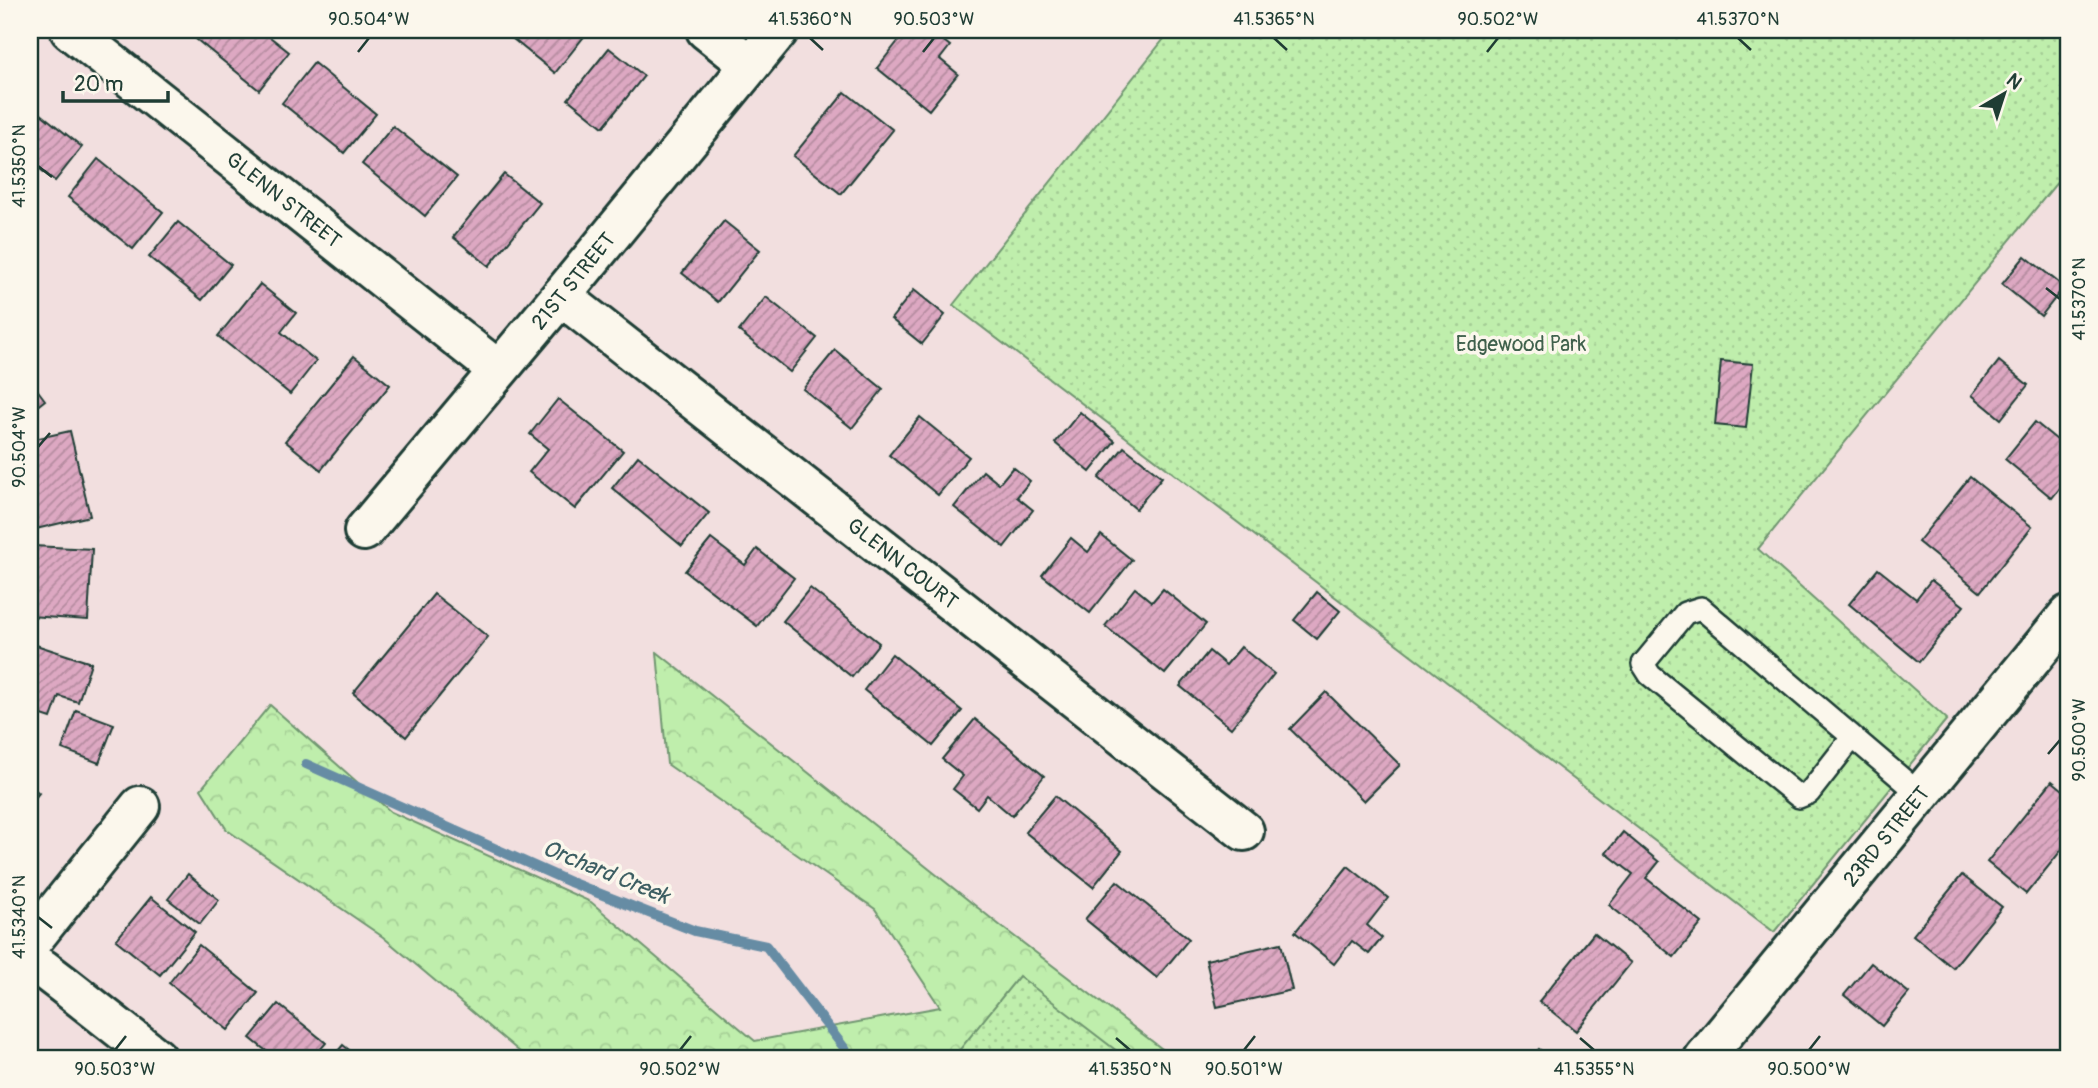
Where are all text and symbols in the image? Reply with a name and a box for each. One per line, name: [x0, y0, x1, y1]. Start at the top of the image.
text: 90.504°W: [328, 8, 410, 31]
text: 41.5360°N: [768, 8, 852, 31]
text: 90.503°W: [894, 8, 974, 31]
text: 41.5365°N: [1233, 8, 1315, 31]
text: 90.502°W: [1458, 8, 1538, 31]
text: 41.5370°N: [1696, 8, 1780, 31]
scale bar: [63, 60, 168, 104]
north arrow: [1968, 60, 2038, 130]
text: N: [2002, 68, 2027, 95]
text: 20 m: [74, 71, 123, 98]
text: 41.5350°N: [8, 124, 31, 208]
street label: GLENN STREET: [221, 146, 347, 254]
street label: 21ST STREET: [525, 227, 621, 335]
text: 41.5370°N: [2068, 257, 2091, 341]
park label: Edgewood Park: [1456, 331, 1586, 358]
text: 90.504°W: [8, 406, 31, 488]
street label: GLENN COURT: [842, 512, 964, 616]
text: 90.500°W: [2068, 698, 2091, 782]
street label: 23RD STREET: [1837, 780, 1936, 892]
water label: Orchard Creek: [538, 833, 676, 911]
text: 41.5340°N: [8, 875, 31, 959]
text: 90.503°W: [75, 1058, 155, 1081]
text: 90.502°W: [640, 1058, 720, 1081]
text: 41.5350°N: [1088, 1058, 1172, 1081]
text: 90.501°W: [1205, 1058, 1283, 1081]
text: 41.5355°N: [1554, 1058, 1634, 1081]
text: 90.500°W: [1767, 1058, 1851, 1081]

